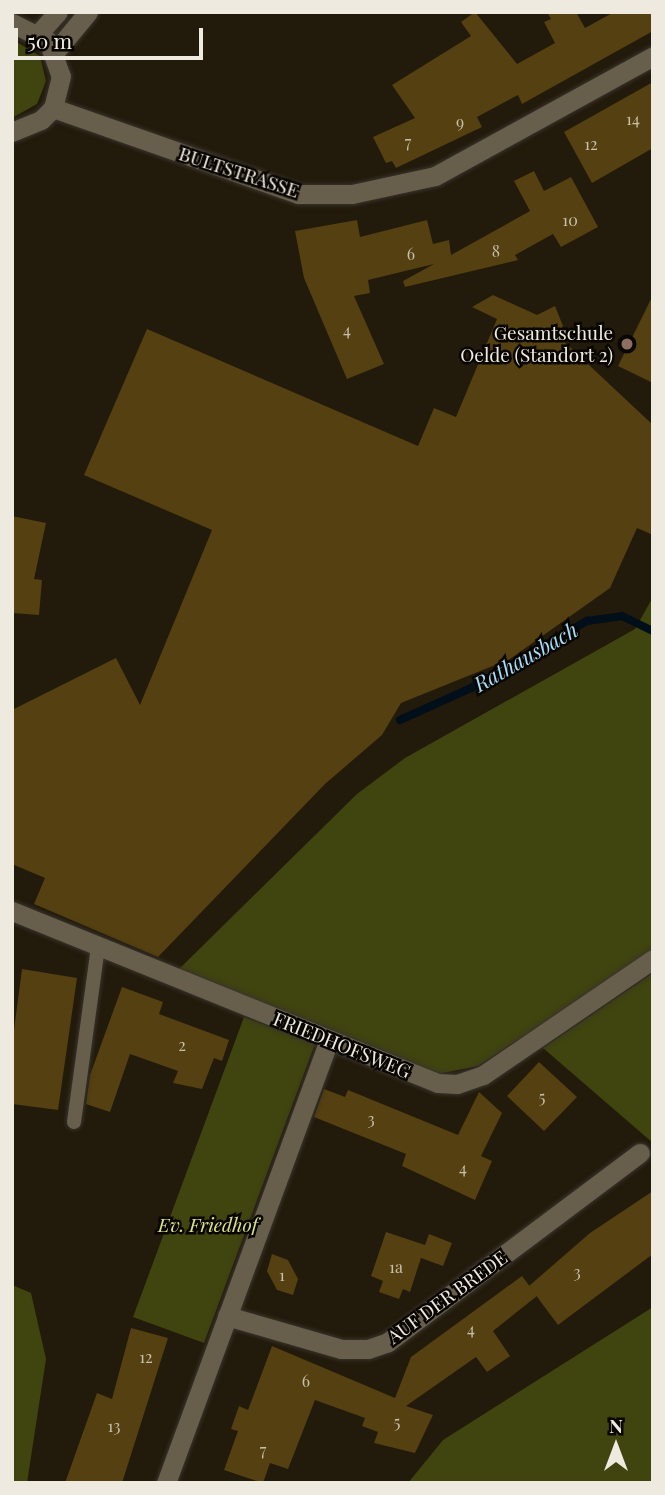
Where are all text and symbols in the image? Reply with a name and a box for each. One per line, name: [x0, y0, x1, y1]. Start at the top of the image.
scale bar: [18, 14, 206, 58]
text: 50 m: [27, 26, 72, 54]
house number: 14: [626, 109, 640, 129]
house number: 9: [456, 112, 464, 132]
house number: 7: [405, 132, 411, 152]
house number: 12: [584, 134, 598, 154]
street label: BULTSTRASSE: [176, 142, 302, 202]
house number: 10: [562, 210, 578, 230]
house number: 8: [492, 241, 500, 261]
house number: 6: [407, 244, 415, 264]
house number: 4: [343, 320, 351, 340]
place label: Gesamtschule Oelde (Standort 2): [460, 322, 613, 366]
marker: Gesamtschule Oelde (Standort 2): [619, 336, 635, 352]
water label: Rathausbach: [468, 616, 582, 696]
street label: FRIEDHOFSWEG: [270, 1007, 414, 1083]
house number: 2: [178, 1035, 186, 1055]
house number: 5: [539, 1087, 545, 1107]
house number: 3: [367, 1109, 375, 1129]
house number: 4: [459, 1158, 467, 1178]
park label: Ev. Friedhof: [158, 1214, 258, 1236]
street label: AUF DER BREDE: [382, 1246, 512, 1348]
house number: 1a: [389, 1257, 403, 1277]
house number: 3: [573, 1262, 581, 1282]
house number: 1: [279, 1265, 285, 1285]
house number: 4: [467, 1319, 475, 1339]
house number: 12: [139, 1347, 153, 1367]
house number: 6: [302, 1371, 310, 1391]
north arrow: [581, 1411, 651, 1481]
house number: 5: [394, 1412, 400, 1432]
text: N: [609, 1412, 623, 1438]
house number: 13: [108, 1416, 120, 1436]
house number: 7: [260, 1440, 266, 1460]

